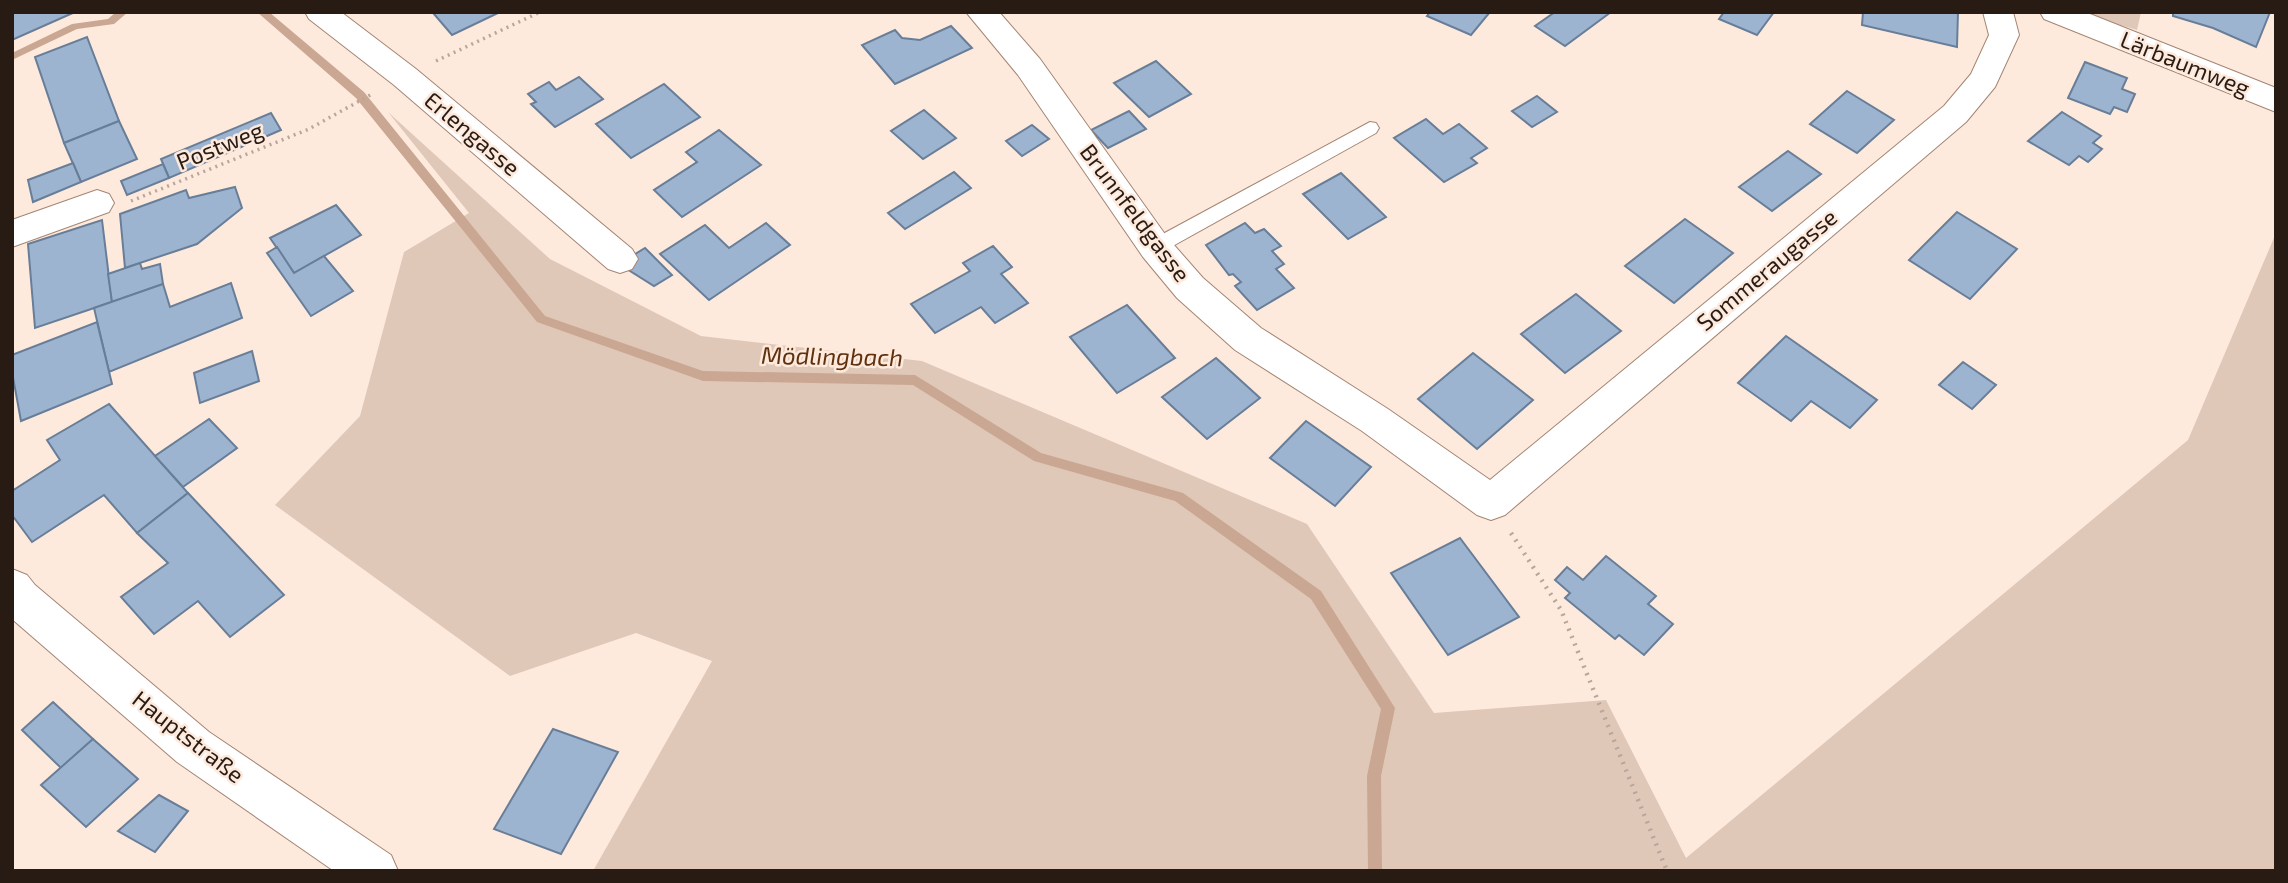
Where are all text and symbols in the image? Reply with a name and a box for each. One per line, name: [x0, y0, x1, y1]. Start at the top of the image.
street label: Lärbaumweg: [2117, 24, 2254, 102]
street label: Erlengasse: [419, 85, 526, 181]
street label: Postweg: [172, 115, 267, 175]
street label: Brunnfeldgasse: [1075, 138, 1197, 287]
street label: Sommeraugasse: [1690, 202, 1842, 336]
water label: Mödlingbach: [761, 340, 903, 371]
street label: Hauptstraße: [127, 684, 250, 788]

